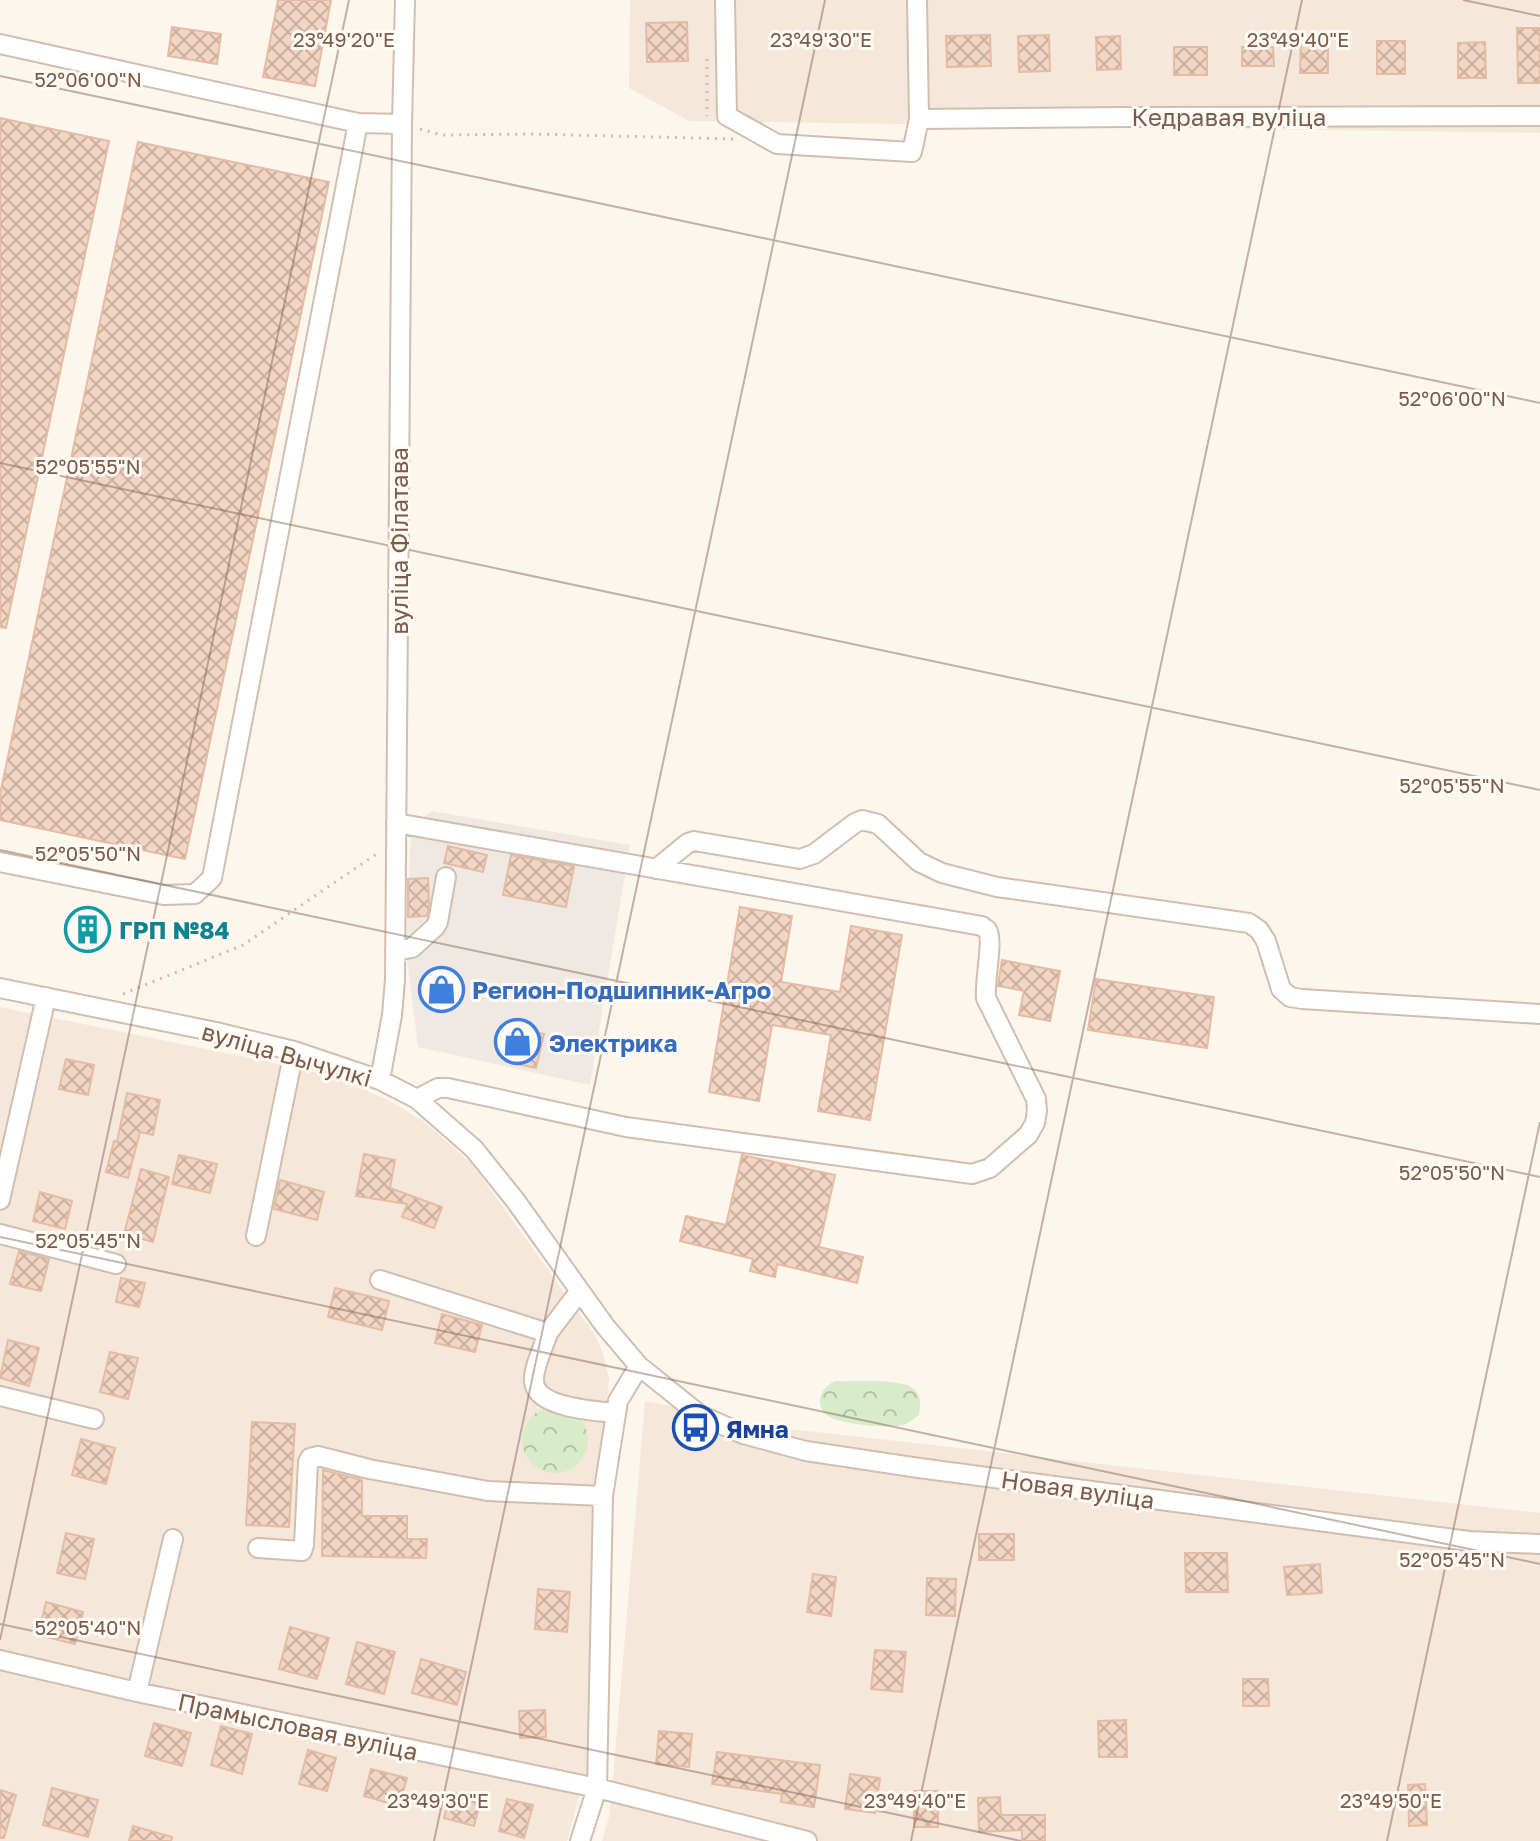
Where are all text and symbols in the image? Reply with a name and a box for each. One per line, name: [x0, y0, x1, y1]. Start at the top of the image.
text: 23°49'20"E: [293, 27, 395, 51]
text: 23°49'30"E: [770, 27, 872, 51]
text: 23°49'40"E: [1247, 27, 1349, 51]
text: 52°06'00"N: [34, 67, 142, 91]
street label: Кедравая вуліца: [1132, 102, 1326, 131]
text: 52°06'00"N: [1398, 386, 1506, 410]
street label: вуліца Філатава: [384, 447, 413, 635]
text: 52°05'55"N: [35, 454, 141, 478]
text: 52°05'55"N: [1399, 773, 1505, 797]
text: 52°05'50"N: [35, 841, 141, 865]
building icon: ГРП №84: [64, 905, 112, 953]
place label: ГРП №84: [119, 915, 230, 944]
shop icon: Регион-Подшипник-Агро: [417, 965, 465, 1013]
place label: Регион-Подшипник-Агро: [472, 975, 771, 1004]
street label: вуліца Вычулкі: [199, 1016, 375, 1092]
shop icon: Электрика: [494, 1018, 542, 1066]
place label: Электрика: [549, 1028, 677, 1057]
text: 52°05'50"N: [1399, 1160, 1505, 1184]
text: 52°05'45"N: [35, 1228, 141, 1252]
bus stop icon: Ямна: [671, 1404, 719, 1452]
place label: Ямна: [726, 1414, 789, 1443]
street label: Новая вуліца: [999, 1464, 1157, 1514]
text: 52°05'45"N: [1399, 1547, 1505, 1571]
text: 52°05'40"N: [35, 1615, 142, 1639]
street label: Прамысловая вуліца: [175, 1686, 421, 1766]
text: 23°49'30"E: [387, 1788, 489, 1812]
text: 23°49'40"E: [864, 1788, 966, 1812]
text: 23°49'50"E: [1340, 1788, 1442, 1812]

